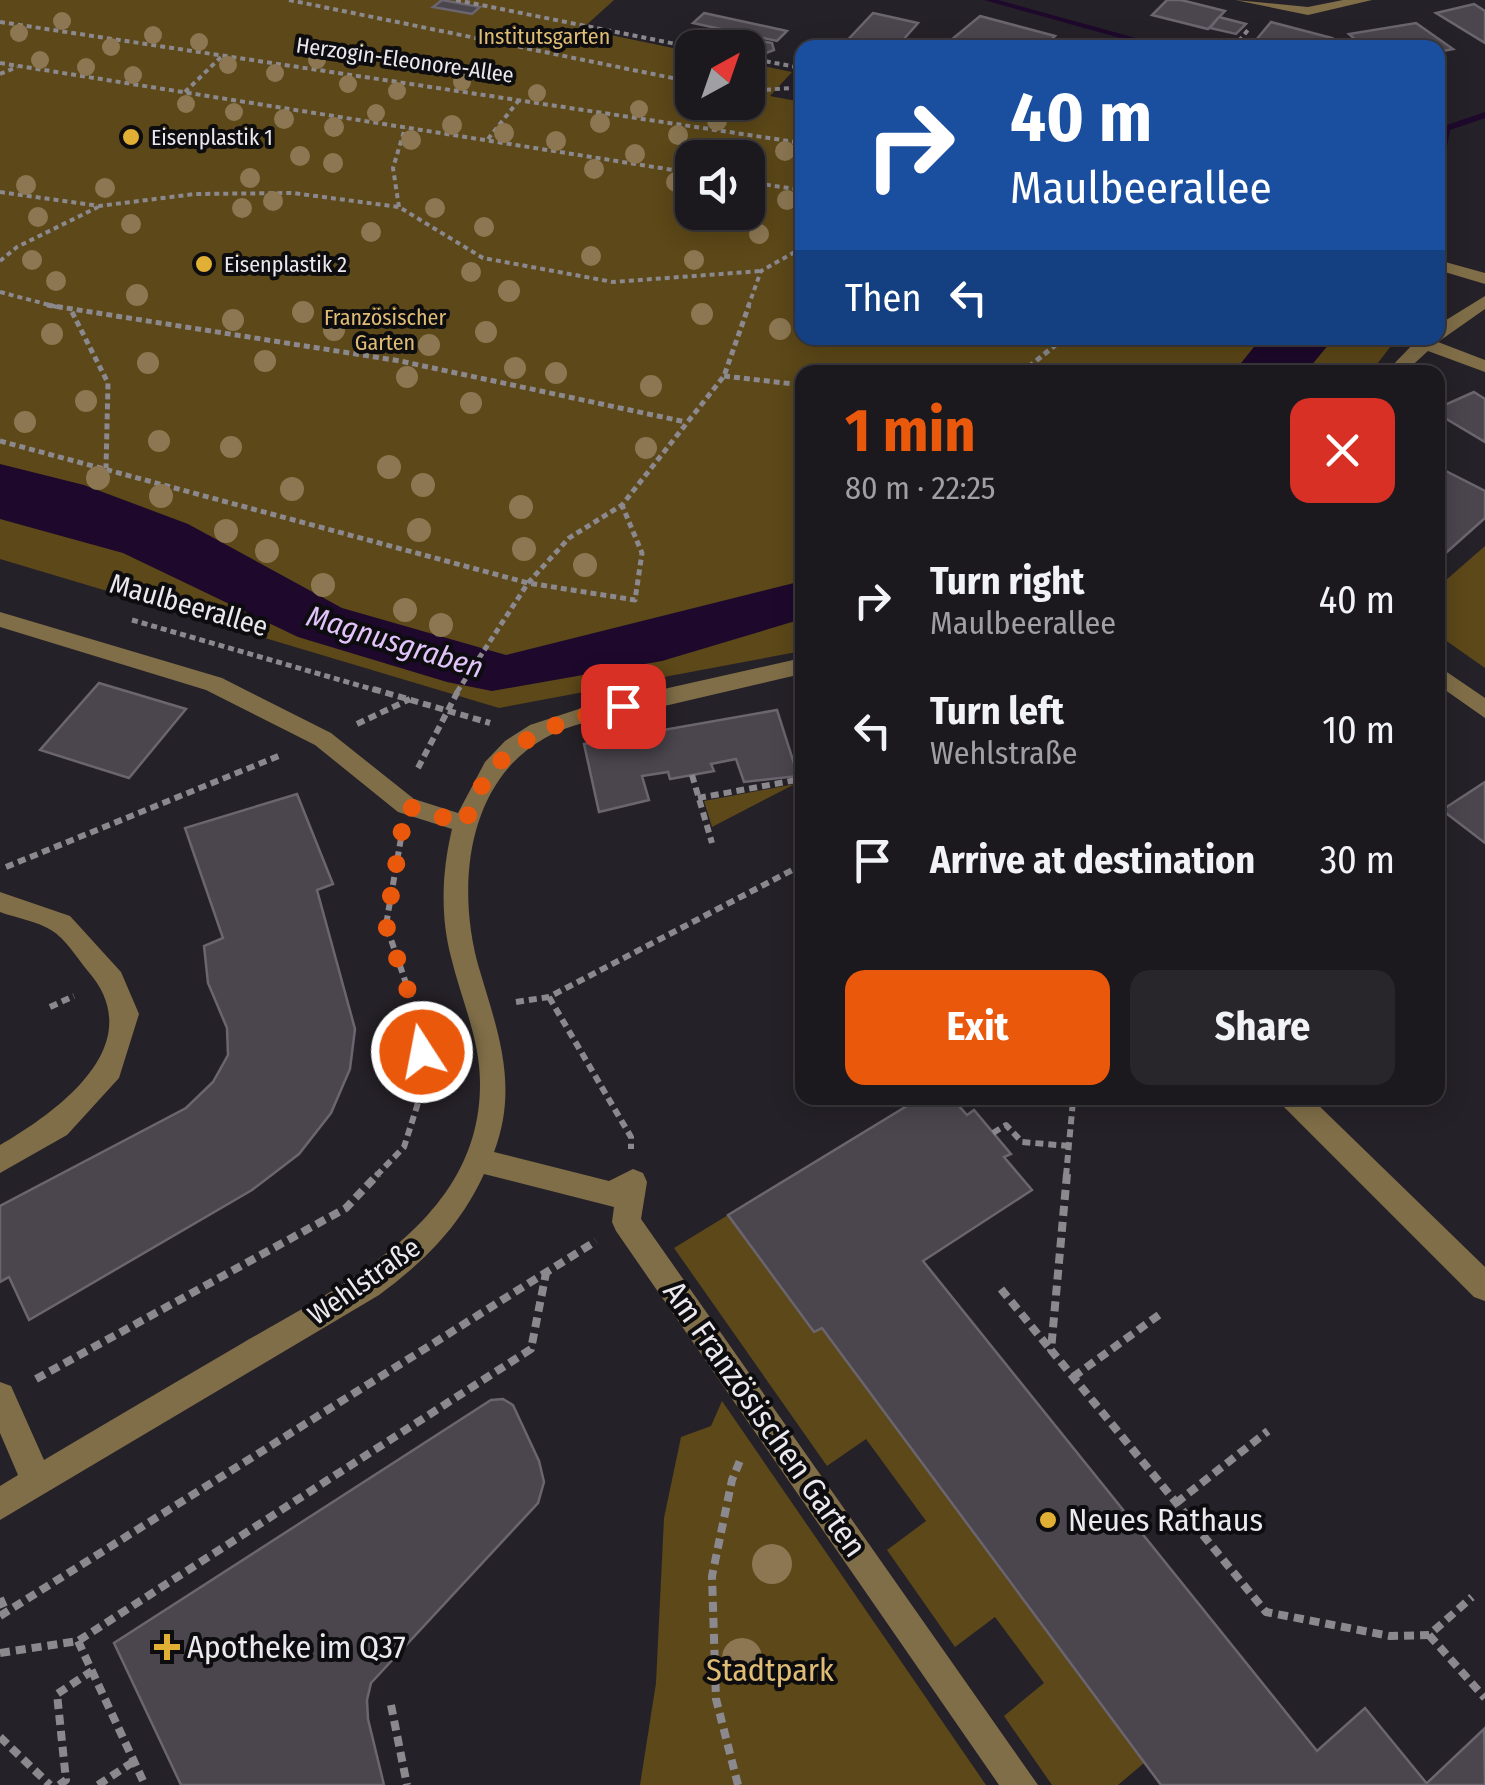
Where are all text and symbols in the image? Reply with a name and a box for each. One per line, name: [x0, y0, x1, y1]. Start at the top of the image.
park label: Institutsgarten: [478, 23, 610, 50]
north arrow: [675, 30, 765, 120]
map controls: [675, 30, 765, 230]
street label: Herzogin-Eleonore-Allee: [294, 31, 516, 89]
text: 40 m: [1010, 76, 1152, 160]
icon: right: [845, 80, 975, 210]
place label: Eisenplastik 1: [151, 124, 273, 151]
marker: Eisenplastik 1: [120, 126, 142, 148]
button: sound: [675, 140, 765, 230]
text: Maulbeerallee: [1010, 161, 1272, 215]
place label: Eisenplastik 2: [224, 251, 347, 278]
marker: Eisenplastik 2: [193, 253, 215, 275]
icon: left: [941, 270, 996, 325]
text: Then: [845, 275, 921, 321]
park label: Französischer Garten: [324, 304, 446, 356]
text: 1 min: [845, 395, 976, 467]
button: close: [1290, 398, 1395, 503]
text: 80 m · 22:25: [845, 469, 995, 507]
text: Turn right: [930, 558, 1084, 604]
street label: Maulbeerallee: [106, 567, 272, 643]
icon: right: [845, 573, 900, 628]
text: 40 m: [1319, 577, 1395, 623]
water label: Magnusgraben: [302, 598, 488, 686]
text: Maulbeerallee: [930, 604, 1116, 642]
pin: [581, 664, 666, 749]
icon: arrive: [596, 679, 651, 734]
text: Turn left: [930, 688, 1064, 734]
icon: left: [845, 703, 900, 758]
text: 10 m: [1322, 707, 1395, 753]
text: Wehlstraße: [930, 734, 1078, 772]
icon: arrive: [845, 833, 900, 888]
text: Arrive at destination: [930, 837, 1255, 883]
text: 30 m: [1320, 837, 1395, 883]
button: Exit: [845, 970, 1110, 1085]
button: Share: [1130, 970, 1395, 1085]
position arrow: [370, 1000, 474, 1104]
street label: Wehlstraße: [302, 1230, 426, 1332]
street label: Am Französischen Garten: [655, 1274, 875, 1564]
place label: Neues Rathaus: [1068, 1501, 1263, 1539]
marker: Neues Rathaus: [1037, 1509, 1059, 1531]
place label: Apotheke im Q37: [187, 1628, 406, 1666]
marker: Apotheke im Q37: [156, 1636, 178, 1658]
park label: Stadtpark: [706, 1651, 834, 1689]

